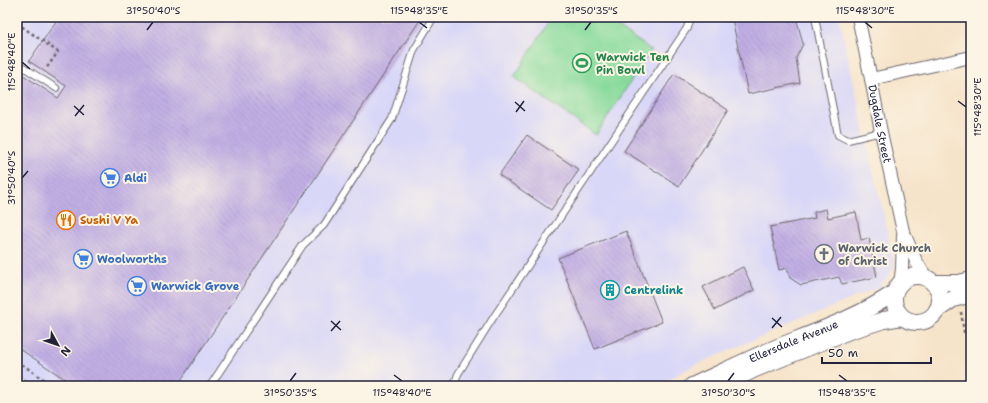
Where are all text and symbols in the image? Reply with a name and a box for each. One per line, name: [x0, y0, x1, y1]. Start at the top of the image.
text: 31°50'40"S: [126, 4, 181, 17]
text: 115°48'35"E: [390, 4, 448, 17]
text: 31°50'35"S: [564, 4, 618, 17]
text: 115°48'30"E: [835, 4, 895, 17]
text: 115°48'40"E: [5, 32, 18, 92]
place label: Warwick Ten Pin Bowl: [596, 50, 670, 78]
sports icon: Warwick Ten Pin Bowl: [571, 52, 593, 74]
text: 115°48'30"E: [971, 77, 984, 137]
street label: Dugdale Street: [864, 83, 895, 165]
text: 31°50'40"S: [5, 150, 18, 205]
supermarket icon: Aldi: [99, 167, 121, 189]
place label: Aldi: [124, 171, 147, 186]
restaurant icon: Sushi V Ya: [55, 209, 77, 231]
place label: Sushi V Ya: [80, 213, 138, 228]
place label: Warwick Church of Christ: [838, 241, 932, 269]
church icon: Warwick Church of Christ: [813, 243, 835, 265]
supermarket icon: Woolworths: [72, 248, 94, 270]
place label: Woolworths: [97, 252, 167, 267]
supermarket icon: Warwick Grove: [126, 275, 148, 297]
place label: Warwick Grove: [151, 279, 240, 294]
building icon: Centrelink: [599, 279, 621, 301]
place label: Centrelink: [624, 283, 683, 298]
street label: Ellersdale Avenue: [747, 317, 841, 367]
north arrow: [38, 325, 78, 365]
scale bar: [822, 339, 931, 365]
text: N: [57, 343, 74, 359]
text: 50 m: [828, 345, 858, 361]
text: 31°50'35"S: [263, 386, 317, 399]
text: 115°48'40"E: [372, 386, 432, 399]
text: 31°50'30"S: [701, 386, 756, 399]
text: 115°48'35"E: [818, 386, 876, 399]

